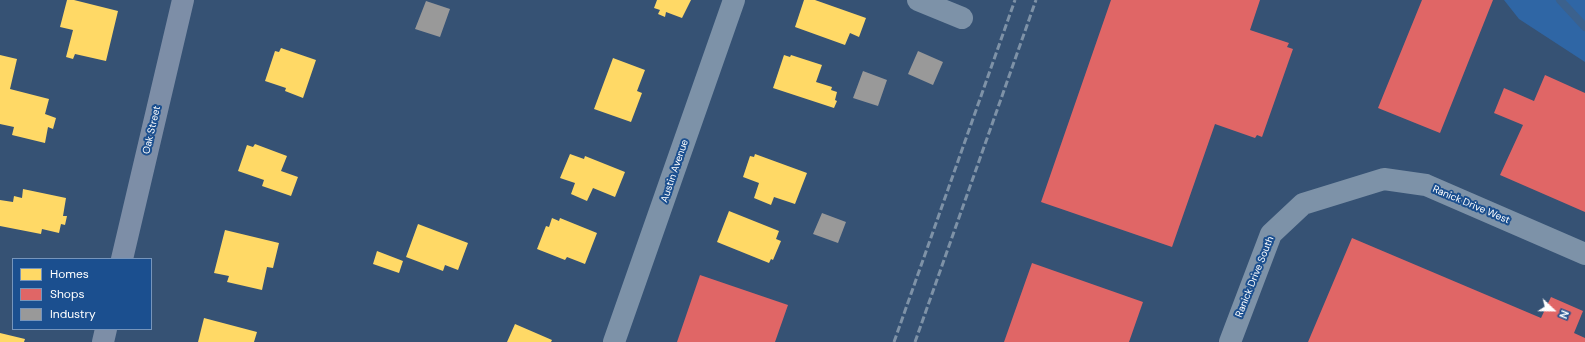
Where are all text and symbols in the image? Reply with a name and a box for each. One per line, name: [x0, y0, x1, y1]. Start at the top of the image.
street label: Oak Street: [141, 105, 163, 155]
street label: Austin Avenue: [659, 138, 691, 204]
street label: Ranick Drive West: [1431, 183, 1511, 227]
street label: Ranick Drive South: [1233, 235, 1277, 319]
legend: [12, 258, 152, 330]
text: Homes: [50, 266, 89, 282]
text: Shops: [50, 286, 85, 302]
north arrow: [1533, 290, 1573, 330]
text: Industry: [50, 306, 96, 322]
text: N: [1556, 308, 1572, 321]

